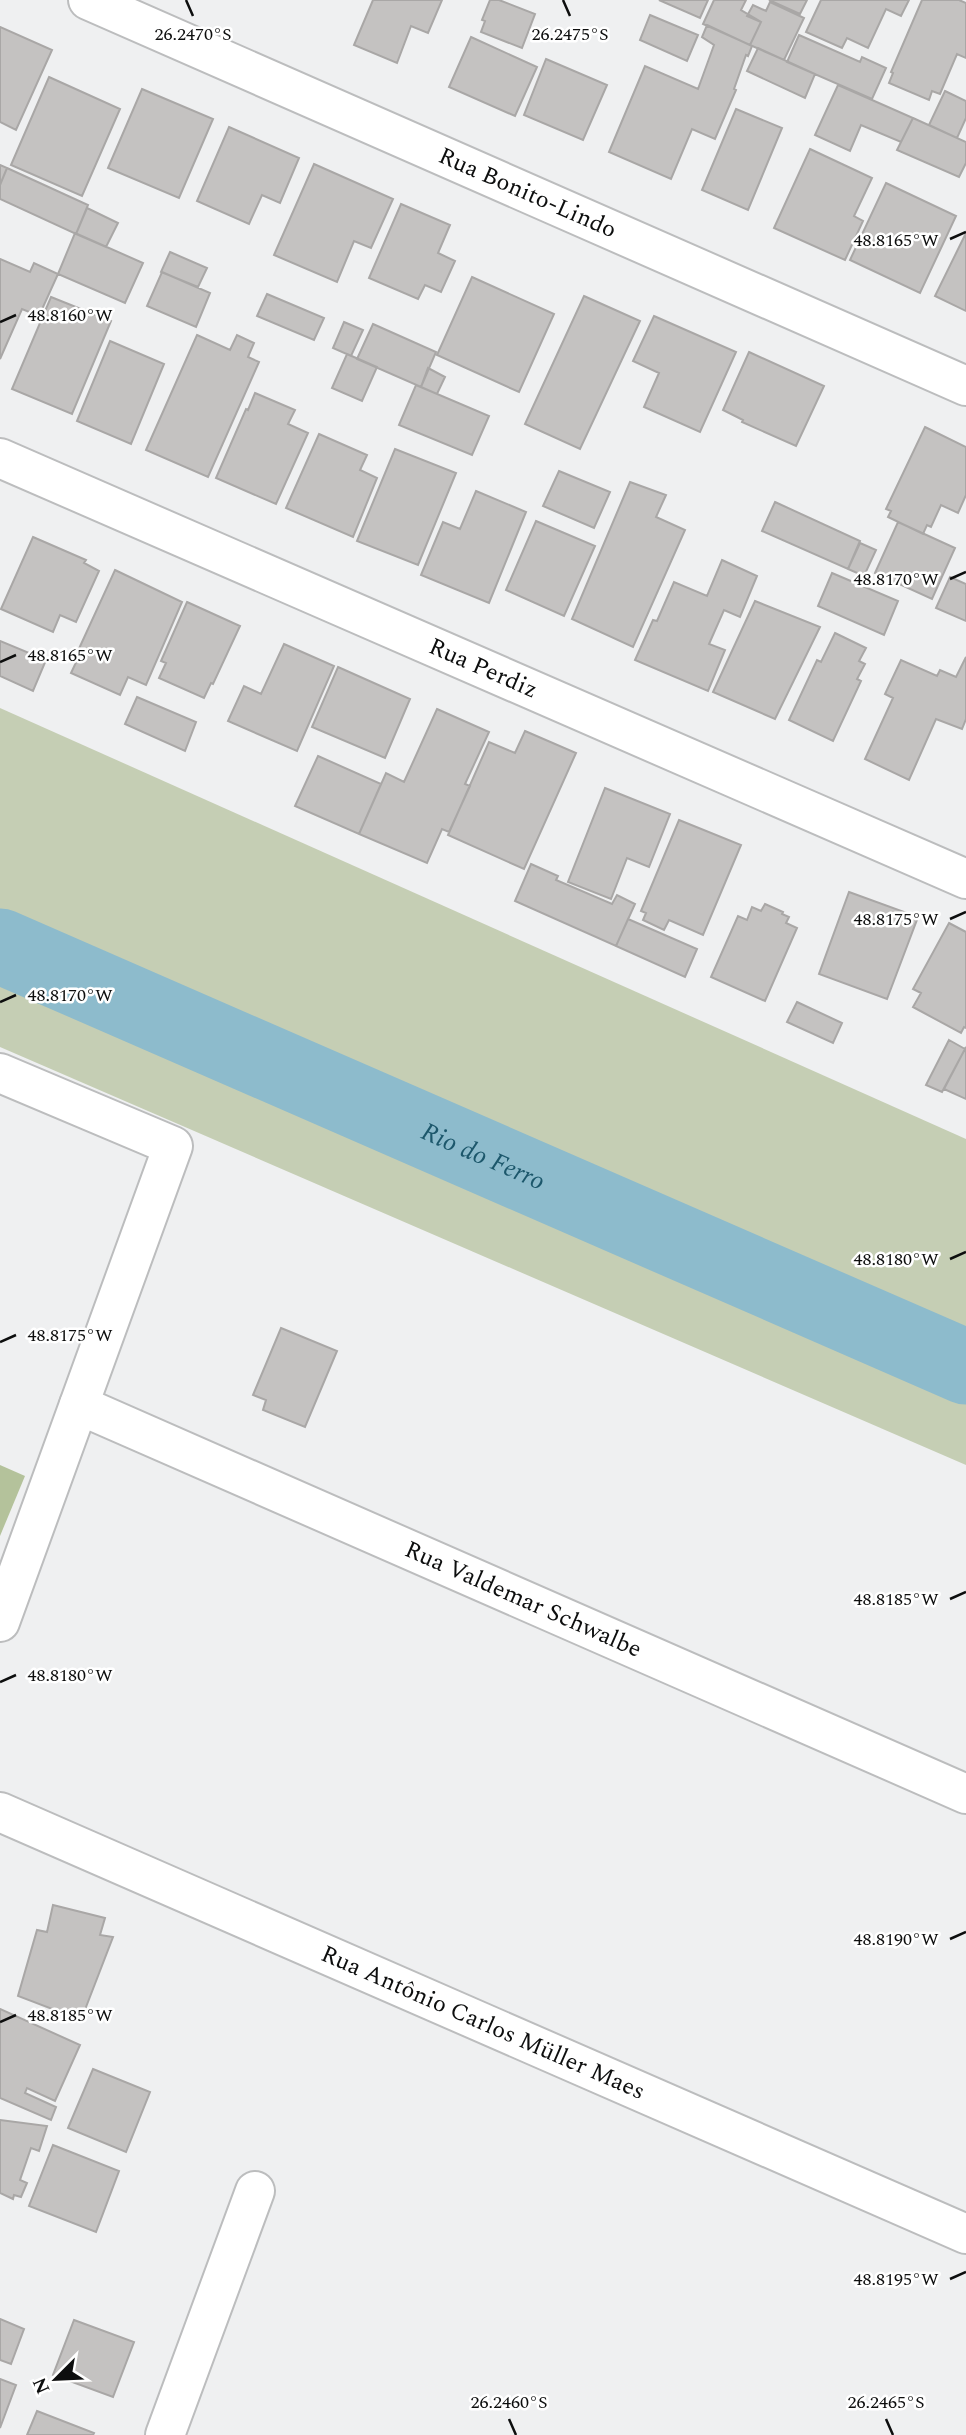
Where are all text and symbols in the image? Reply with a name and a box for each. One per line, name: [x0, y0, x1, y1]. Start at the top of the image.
text: 26.2470°S: [154, 21, 232, 48]
text: 26.2475°S: [531, 21, 609, 48]
street label: Rua Bonito-Lindo: [433, 138, 622, 248]
text: 48.8165°W: [853, 227, 939, 254]
text: 48.8160°W: [27, 302, 113, 329]
text: 48.8170°W: [853, 566, 939, 593]
street label: Rua Perdiz: [423, 629, 543, 708]
text: 48.8165°W: [27, 642, 113, 669]
text: 48.8175°W: [853, 906, 939, 933]
text: 48.8170°W: [27, 982, 113, 1009]
water label: Rio do Ferro: [415, 1112, 552, 1201]
text: 48.8180°W: [853, 1246, 939, 1273]
text: 48.8175°W: [27, 1322, 113, 1349]
street label: Rua Valdemar Schwalbe: [399, 1532, 647, 1668]
text: 48.8185°W: [853, 1586, 939, 1613]
text: 48.8180°W: [27, 1662, 113, 1689]
text: 48.8190°W: [853, 1926, 939, 1953]
street label: Rua Antônio Carlos Müller Maes: [315, 1936, 651, 2110]
text: 48.8185°W: [27, 2002, 113, 2029]
text: 48.8195°W: [853, 2266, 939, 2293]
north arrow: [21, 2344, 91, 2414]
text: N: [25, 2372, 58, 2398]
text: 26.2460°S: [470, 2389, 548, 2416]
text: 26.2465°S: [847, 2389, 925, 2416]

